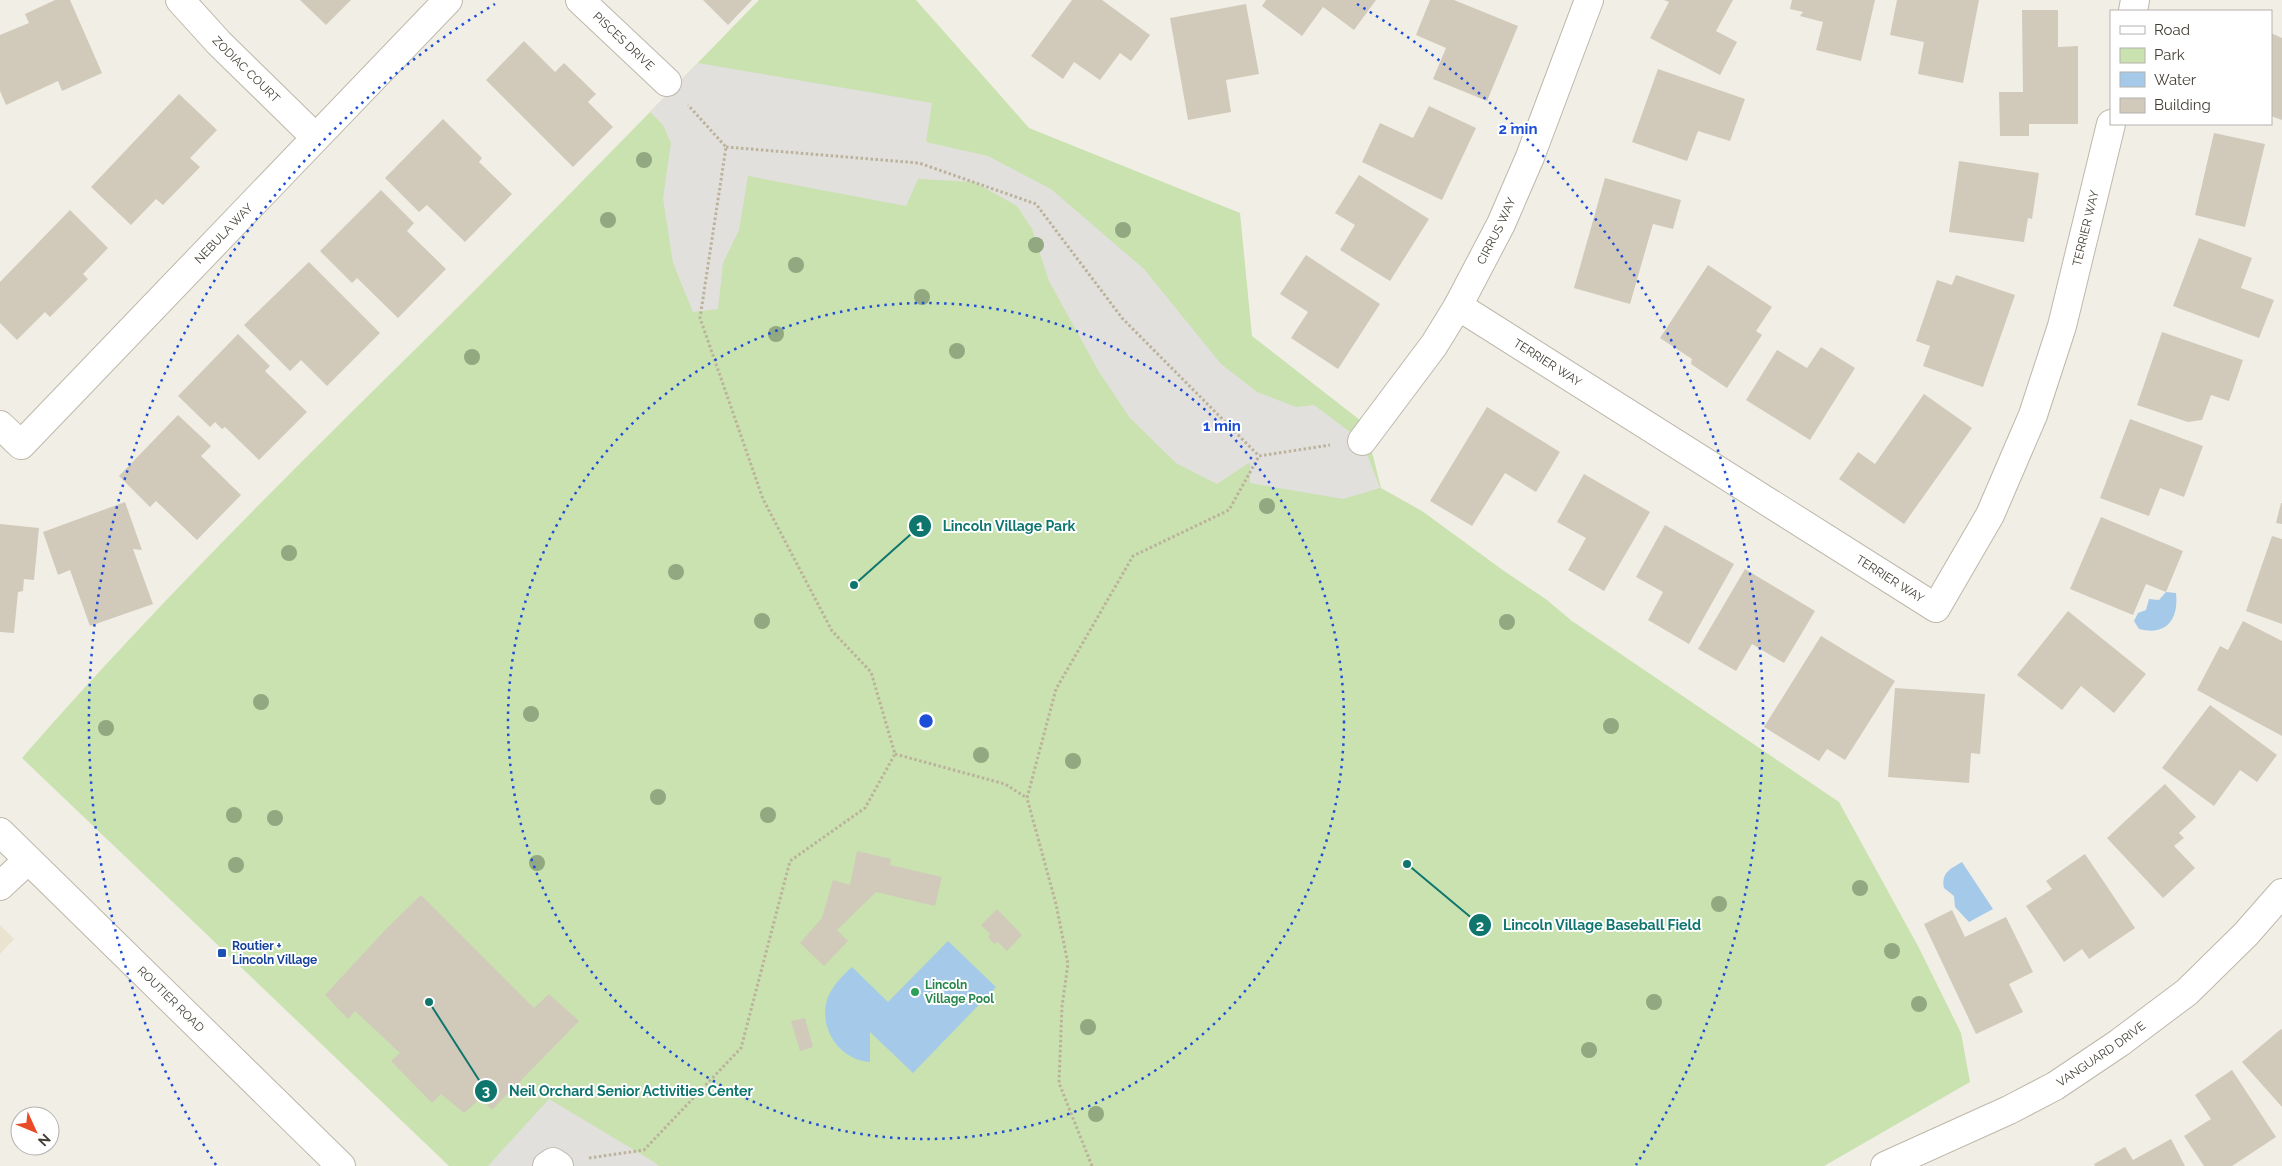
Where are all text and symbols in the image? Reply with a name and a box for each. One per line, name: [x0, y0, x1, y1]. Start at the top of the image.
street label: PISCES DRIVE: [590, 9, 657, 73]
legend: [2110, 10, 2272, 125]
text: Road: [2154, 21, 2190, 39]
street label: ZODIAC COURT: [210, 34, 283, 106]
text: Park: [2154, 46, 2185, 64]
text: Water: [2154, 71, 2197, 89]
text: Building: [2154, 96, 2211, 114]
text: 2 min: [1499, 120, 1537, 138]
street label: TERRIER WAY: [2070, 189, 2102, 268]
street label: CIRRUS WAY: [1474, 195, 1519, 267]
street label: NEBULA WAY: [192, 201, 256, 267]
street label: TERRIER WAY: [1511, 336, 1584, 389]
text: 1 min: [1203, 417, 1241, 435]
callout: Lincoln Village Park: [907, 512, 1085, 541]
text: 1: [916, 517, 924, 535]
text: Lincoln Village Park: [943, 518, 1076, 534]
street label: TERRIER WAY: [1853, 552, 1927, 606]
centre of rings: [917, 712, 935, 730]
callout: Lincoln Village Baseball Field: [1467, 911, 1711, 940]
text: 2: [1476, 917, 1484, 935]
text: Lincoln Village Baseball Field: [1503, 917, 1701, 933]
place label: Routier + Lincoln Village: [232, 939, 317, 967]
marker: Routier + Lincoln Village: [216, 947, 228, 959]
street label: ROUTIER ROAD: [135, 964, 207, 1035]
place label: Lincoln Village Pool: [925, 978, 994, 1006]
marker: Lincoln Village Pool: [909, 986, 921, 998]
street label: VANGUARD DRIVE: [2054, 1019, 2148, 1090]
callout: Neil Orchard Senior Activities Center: [473, 1076, 763, 1105]
text: 3: [482, 1082, 490, 1100]
text: Neil Orchard Senior Activities Center: [509, 1083, 753, 1099]
north arrow: [10, 1106, 60, 1156]
text: N: [35, 1131, 54, 1149]

